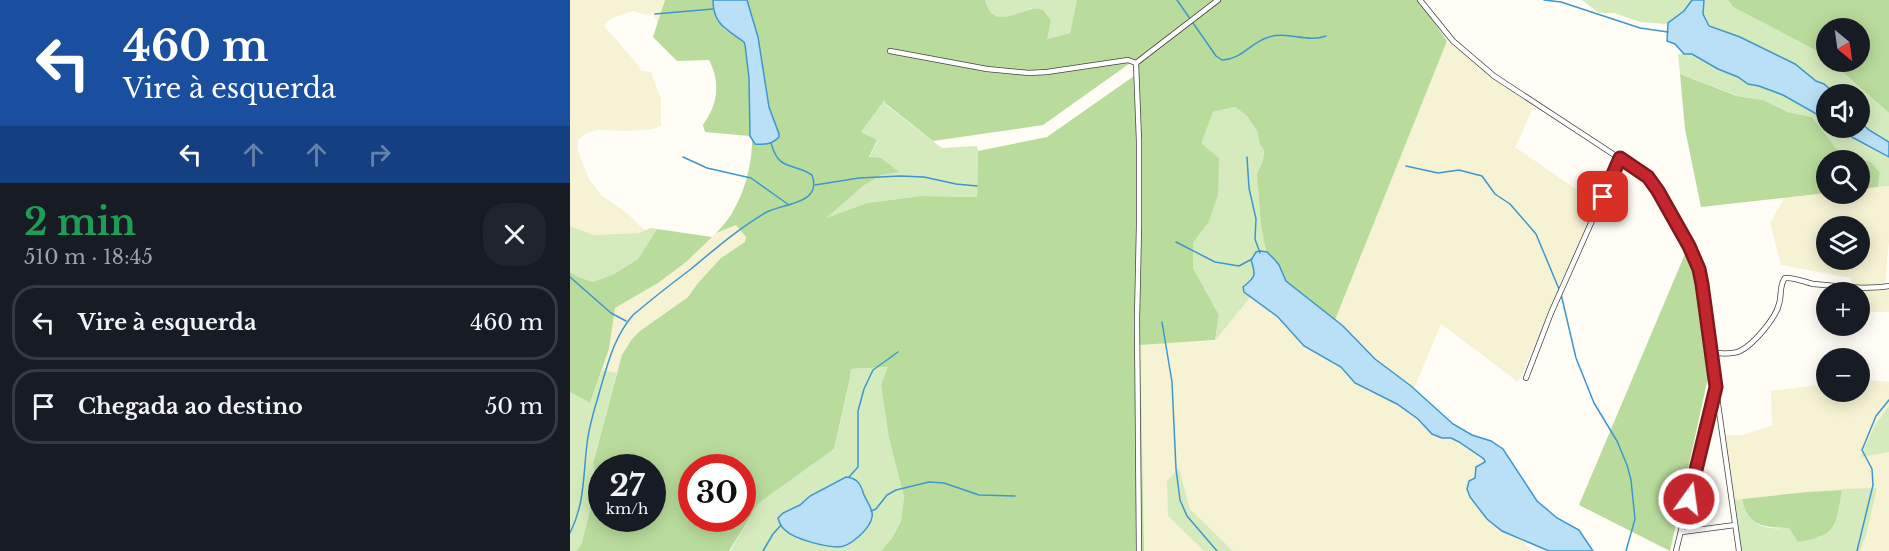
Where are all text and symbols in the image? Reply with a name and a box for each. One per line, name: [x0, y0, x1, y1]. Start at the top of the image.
north arrow: [1816, 18, 1870, 72]
map controls: [1816, 18, 1870, 402]
text: 460 m: [123, 20, 269, 72]
icon: left: [24, 24, 102, 102]
text: Vire à esquerda: [123, 72, 336, 105]
button: sound: [1816, 84, 1870, 138]
icon: left: [174, 138, 207, 171]
icon: ahead: [237, 138, 270, 171]
icon: ahead: [300, 138, 333, 171]
icon: right: [363, 138, 396, 171]
button: search: [1816, 150, 1870, 204]
pin: [1577, 171, 1628, 222]
icon: arrive: [1586, 180, 1619, 213]
text: 2 min: [24, 200, 136, 245]
button: close: [483, 203, 546, 266]
button: layers: [1816, 216, 1870, 270]
text: 510 m · 18:45: [24, 245, 153, 269]
button: +: [1816, 282, 1870, 336]
icon: left: [27, 306, 60, 339]
text: Vire à esquerda: [78, 309, 257, 336]
text: 460 m: [470, 309, 543, 336]
button: −: [1816, 348, 1870, 402]
icon: arrive: [27, 390, 60, 423]
text: Chegada ao destino: [78, 393, 303, 420]
text: 50 m: [485, 393, 543, 420]
speed limit sign: 30: [678, 454, 756, 532]
text: 27: [609, 467, 645, 504]
position arrow: [1657, 467, 1721, 531]
text: km/h: [606, 499, 648, 518]

